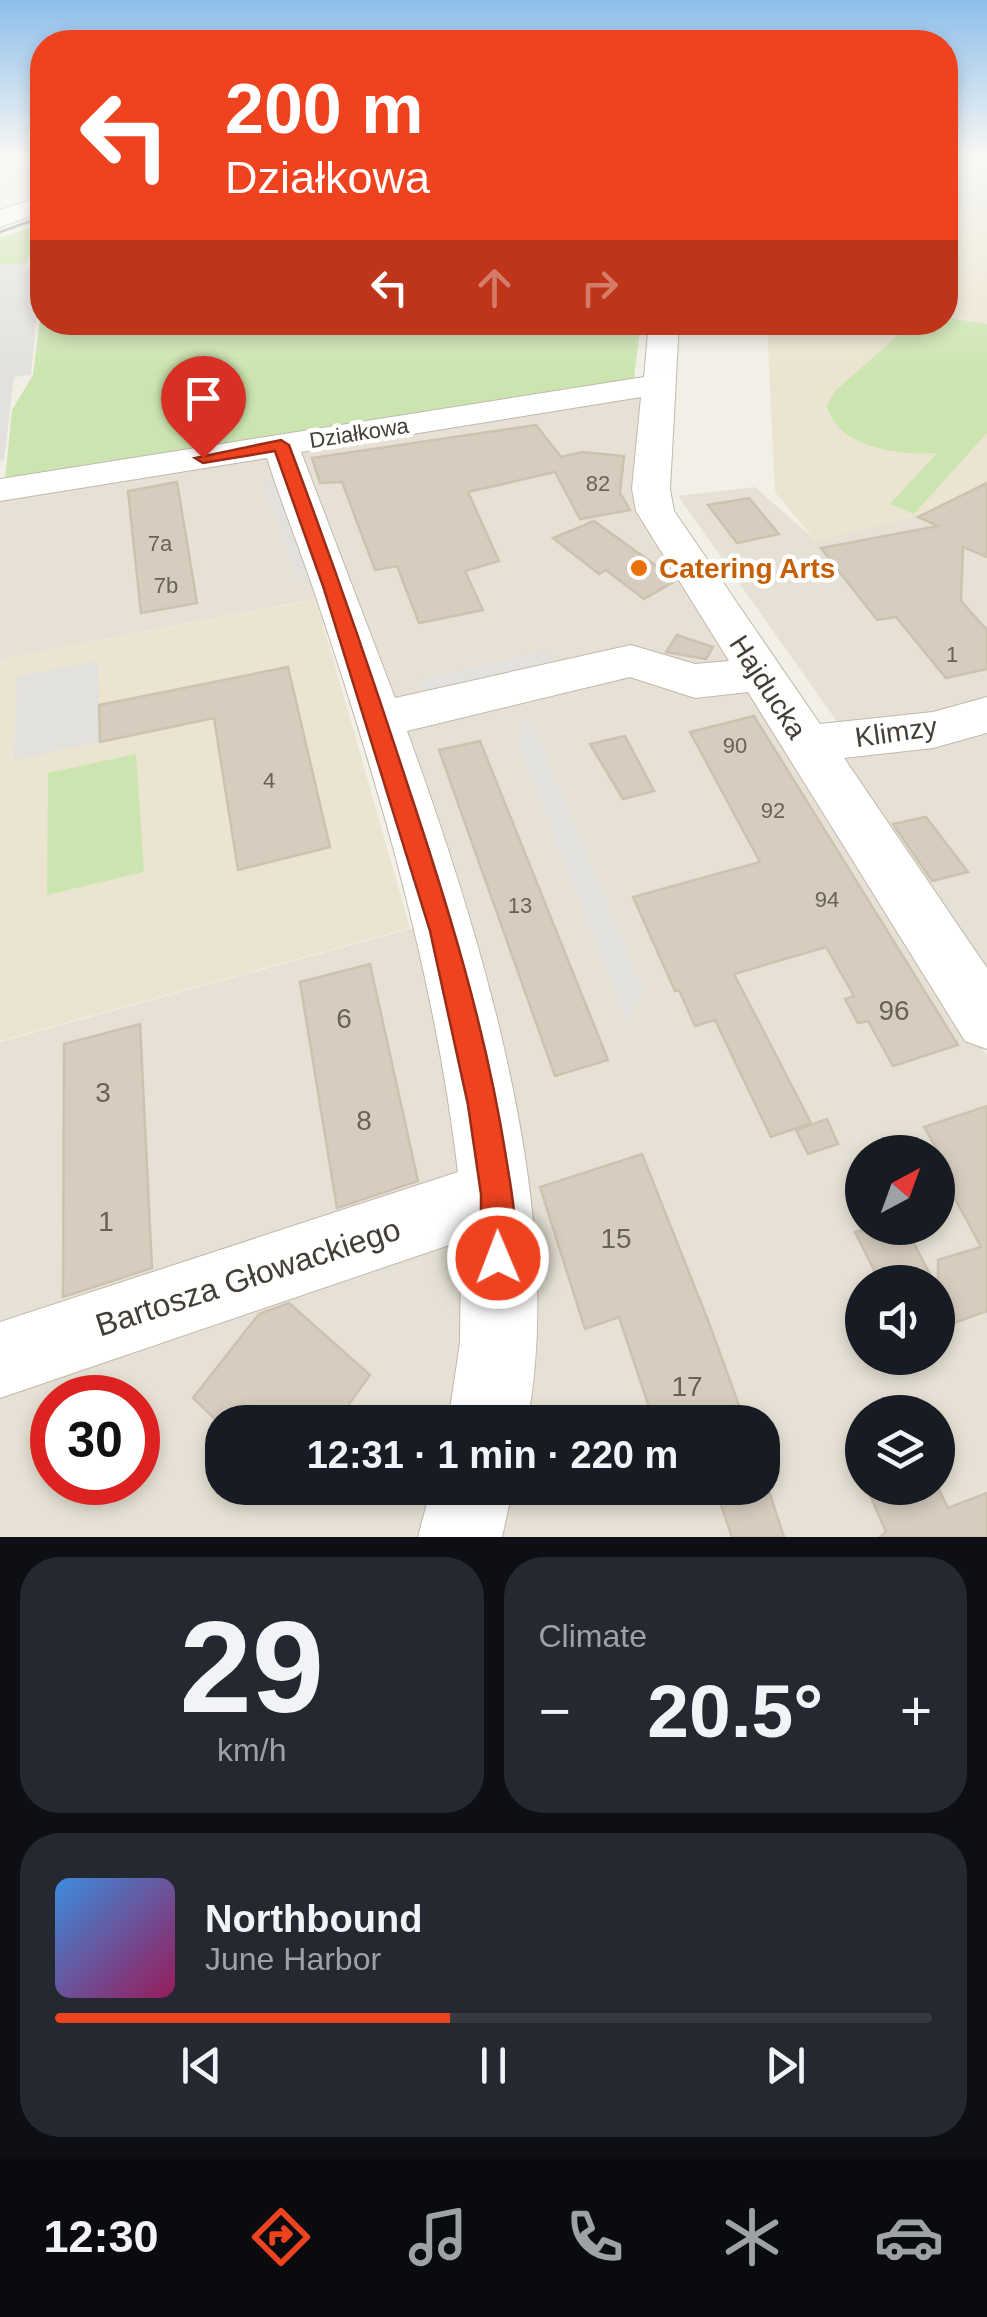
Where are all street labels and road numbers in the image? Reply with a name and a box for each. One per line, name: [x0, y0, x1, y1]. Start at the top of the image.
street label: Działkowa: [308, 413, 411, 453]
street label: Hajducka: [723, 630, 813, 745]
street label: Klimzy: [853, 711, 939, 753]
street label: Bartosza Głowackiego: [91, 1211, 405, 1343]

